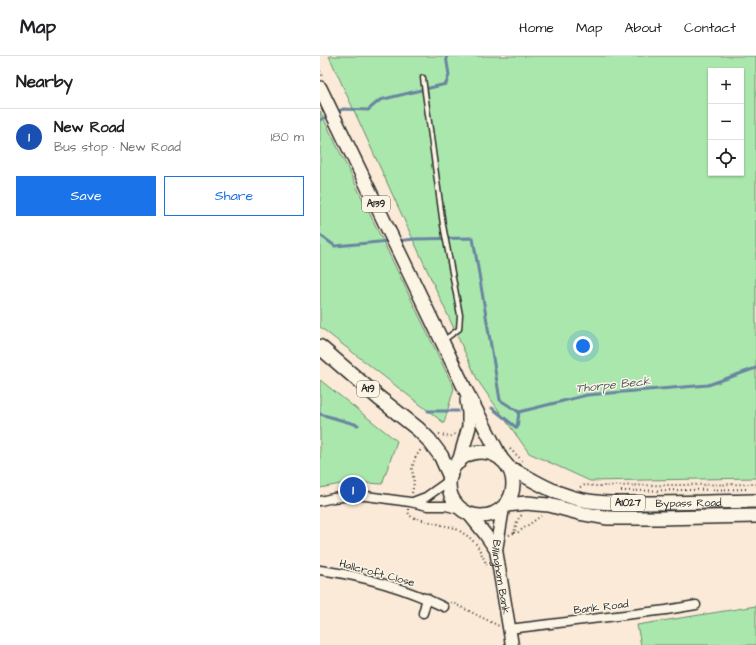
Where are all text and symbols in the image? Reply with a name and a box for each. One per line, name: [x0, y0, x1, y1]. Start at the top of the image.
text: Map: [20, 14, 56, 41]
text: Home: [519, 18, 554, 38]
text: Map: [576, 18, 602, 38]
text: About: [624, 18, 662, 38]
text: Contact: [684, 18, 736, 38]
map controls: [708, 68, 744, 176]
button: +: [708, 68, 744, 104]
text: Nearby: [16, 70, 73, 94]
button: −: [708, 104, 744, 140]
text: New Road: [54, 117, 124, 138]
text: 1: [28, 128, 30, 146]
text: 180 m: [270, 128, 304, 146]
text: Bus stop · New Road: [54, 138, 181, 156]
button: locate: [708, 140, 744, 176]
button: Save: [16, 176, 156, 216]
button: Share: [164, 176, 304, 216]
road number: A139: [362, 196, 390, 212]
your location: [573, 336, 593, 356]
water label: Thorpe Beck: [575, 373, 652, 397]
road number: A19: [357, 381, 379, 397]
pin: 1: [340, 475, 366, 505]
street label: Bypass Road: [655, 494, 722, 511]
road number: A1027: [611, 495, 645, 511]
street label: Billingham Bank: [488, 539, 514, 616]
street label: Hallcroft Close: [338, 556, 416, 590]
street label: Bank Road: [573, 596, 630, 618]

